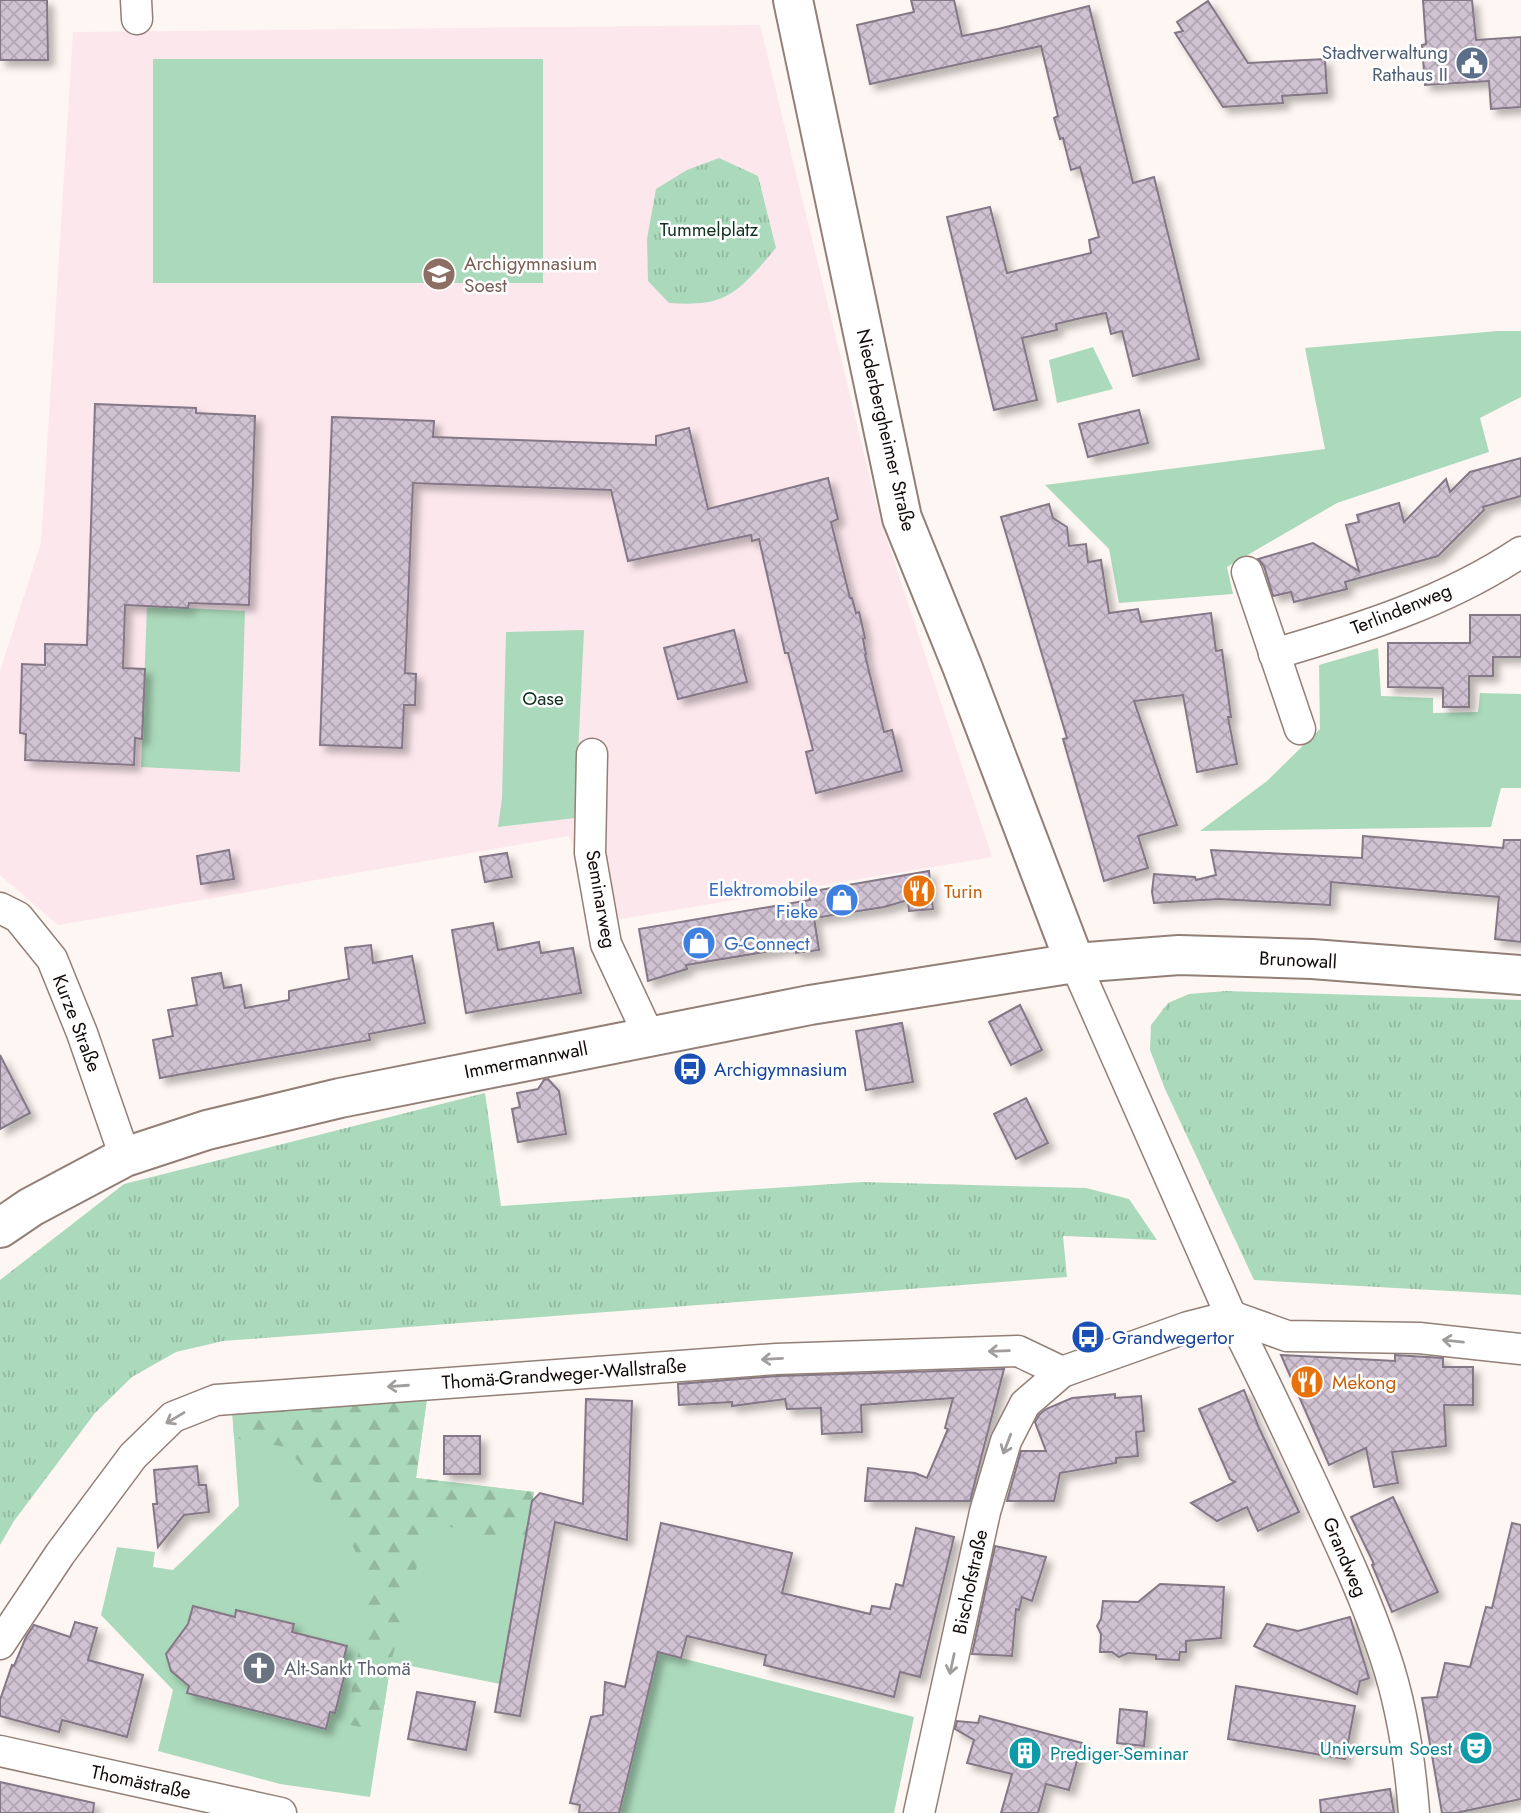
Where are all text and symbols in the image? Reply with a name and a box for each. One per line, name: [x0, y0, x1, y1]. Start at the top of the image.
place label: Stadtverwaltung Rathaus II: [1322, 39, 1448, 88]
public building icon: Stadtverwaltung Rathaus II: [1453, 44, 1491, 82]
park label: Tummelplatz: [660, 216, 759, 243]
place label: Archigymnasium Soest: [464, 250, 597, 299]
school or university icon: Archigymnasium Soest: [420, 255, 458, 293]
street label: Niederbergheimer Straße: [850, 326, 922, 534]
street label: Terlindenweg: [1347, 577, 1455, 641]
park label: Oase: [522, 685, 564, 712]
street label: Seminarweg: [579, 848, 623, 950]
restaurant icon: Turin: [900, 872, 938, 910]
place label: Elektromobile Fieke: [709, 876, 818, 925]
place label: Turin: [944, 878, 983, 905]
shop icon: Elektromobile Fieke: [823, 881, 861, 919]
shop icon: G-Connect: [680, 924, 718, 962]
place label: G-Connect: [724, 930, 810, 957]
street label: Brunowall: [1258, 944, 1338, 976]
street label: Kurze Straße: [46, 970, 108, 1076]
street label: Immermannwall: [462, 1035, 590, 1085]
bus stop icon: Archigymnasium: [671, 1050, 709, 1088]
place label: Archigymnasium: [714, 1056, 847, 1083]
bus stop icon: Grandwegertor: [1069, 1318, 1107, 1356]
place label: Grandwegertor: [1112, 1324, 1235, 1351]
one-way arrow: [1442, 1335, 1465, 1348]
one-way arrow: [988, 1345, 1011, 1358]
street label: Thomä-Grandweger-Wallstraße: [441, 1352, 687, 1396]
one-way arrow: [761, 1353, 784, 1366]
restaurant icon: Mekong: [1288, 1363, 1326, 1401]
place label: Mekong: [1332, 1369, 1396, 1396]
one-way arrow: [387, 1380, 410, 1393]
one-way arrow: [166, 1411, 186, 1425]
one-way arrow: [999, 1432, 1012, 1454]
street label: Grandweg: [1316, 1513, 1374, 1601]
street label: Bischofstraße: [946, 1527, 994, 1637]
church icon: Alt-Sankt Thomä: [240, 1649, 278, 1687]
one-way arrow: [944, 1652, 958, 1675]
place label: Alt-Sankt Thomä: [284, 1655, 411, 1682]
theatre icon: Universum Soest: [1457, 1729, 1495, 1767]
building icon: Prediger-Seminar: [1006, 1734, 1044, 1772]
place label: Universum Soest: [1320, 1735, 1452, 1762]
place label: Prediger-Seminar: [1050, 1740, 1189, 1767]
street label: Thomästraße: [88, 1758, 194, 1806]

